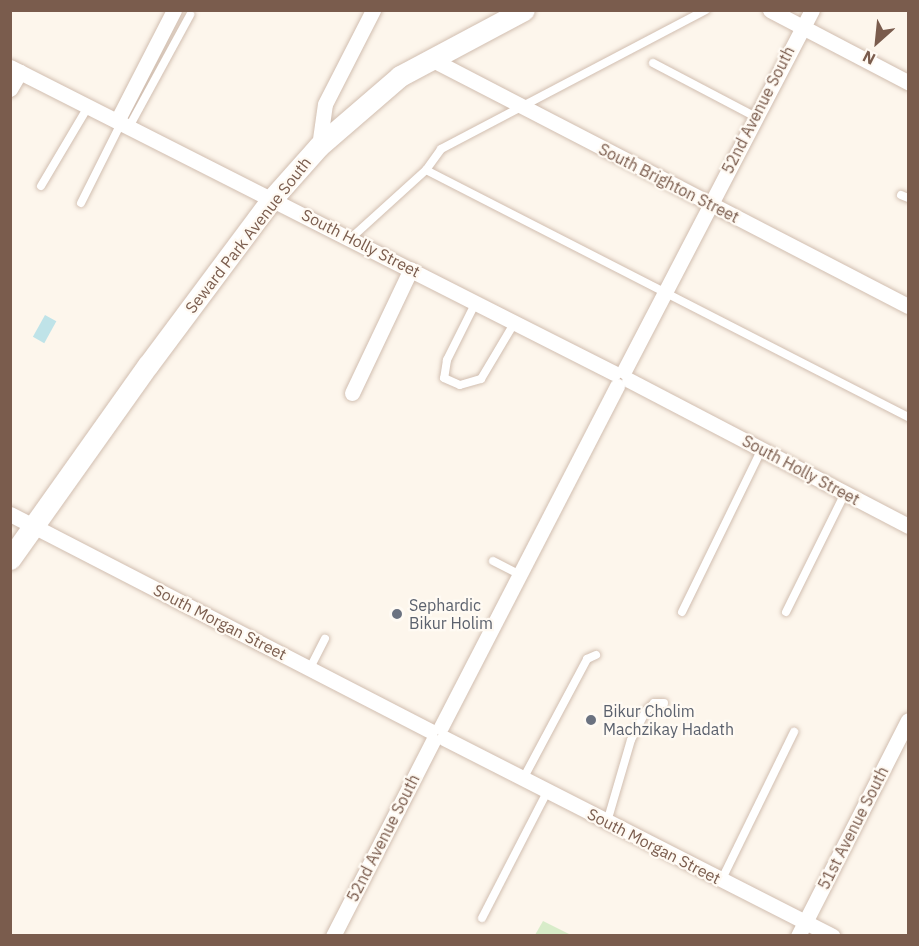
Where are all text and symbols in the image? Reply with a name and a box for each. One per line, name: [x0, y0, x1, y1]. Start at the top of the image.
north arrow: [847, 12, 907, 72]
street label: 52nd Avenue South: [718, 43, 798, 177]
text: N: [859, 46, 879, 70]
street label: South Brighton Street: [596, 139, 742, 227]
street label: Seward Park Avenue South: [181, 153, 315, 317]
street label: South Holly Street: [299, 205, 423, 281]
street label: South Holly Street: [739, 431, 863, 509]
street label: South Morgan Street: [150, 580, 290, 664]
place label: Sephardic Bikur Holim: [409, 595, 493, 633]
marker: Sephardic Bikur Holim: [390, 607, 404, 621]
place label: Bikur Cholim Machzikay Hadath: [603, 701, 734, 739]
marker: Bikur Cholim Machzikay Hadath: [584, 713, 598, 727]
street label: 51st Avenue South: [814, 763, 892, 893]
street label: 52nd Avenue South: [343, 771, 423, 905]
street label: South Morgan Street: [584, 804, 724, 888]

